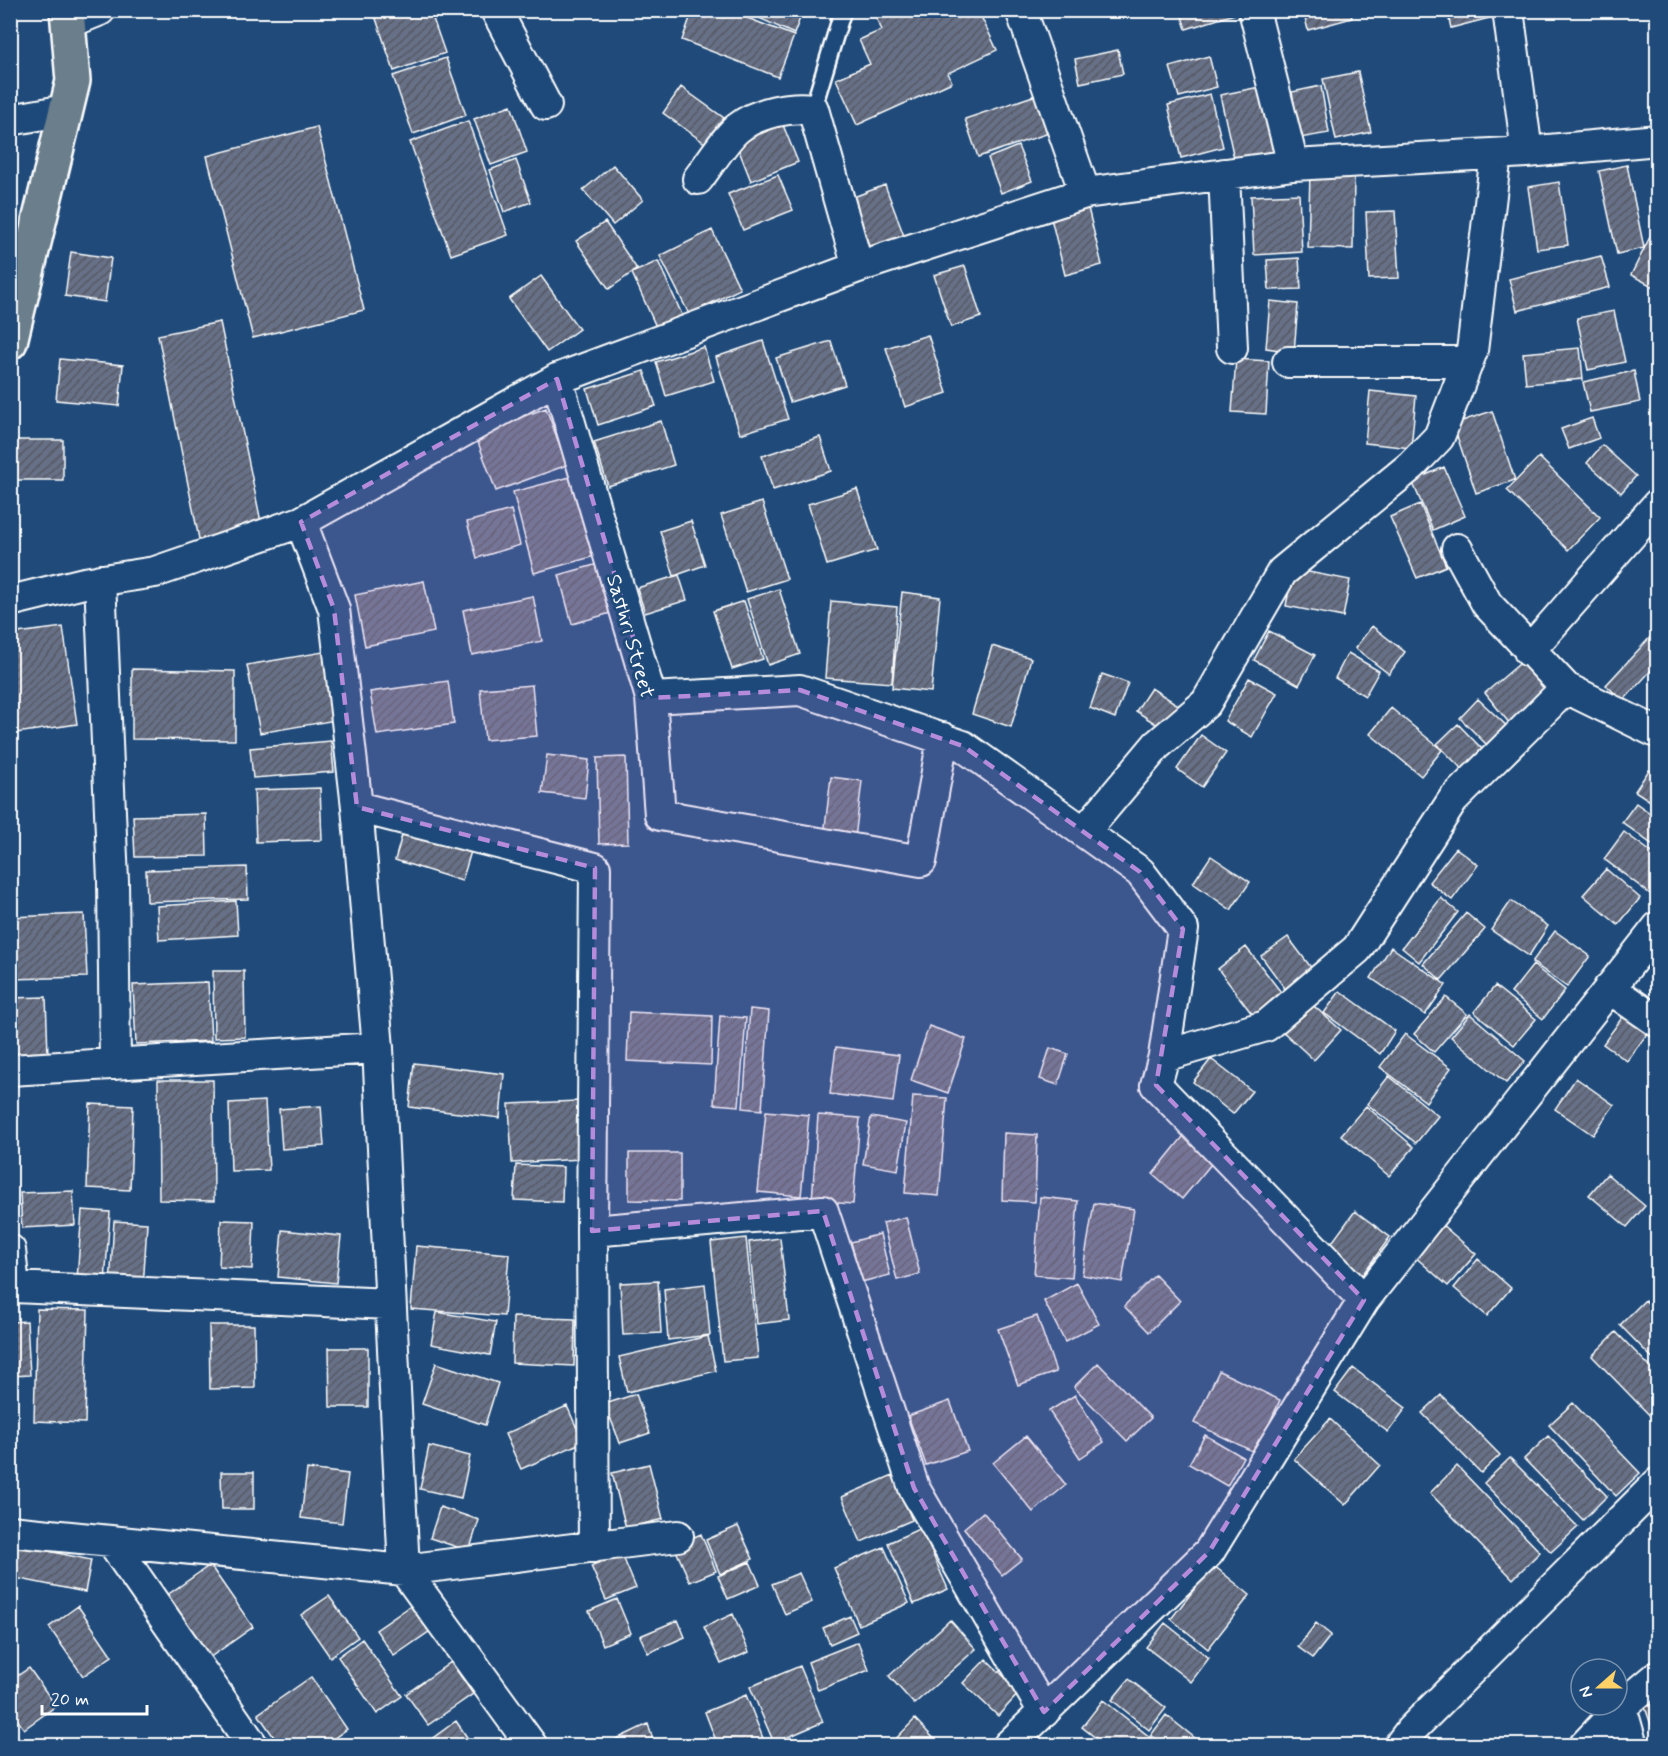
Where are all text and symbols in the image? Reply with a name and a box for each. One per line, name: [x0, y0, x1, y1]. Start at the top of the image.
street label: Sasthri Street: [599, 571, 661, 702]
north arrow: [1569, 1657, 1629, 1717]
scale bar: [42, 1678, 147, 1716]
text: N: [1575, 1683, 1598, 1701]
text: 20 m: [51, 1688, 89, 1712]

